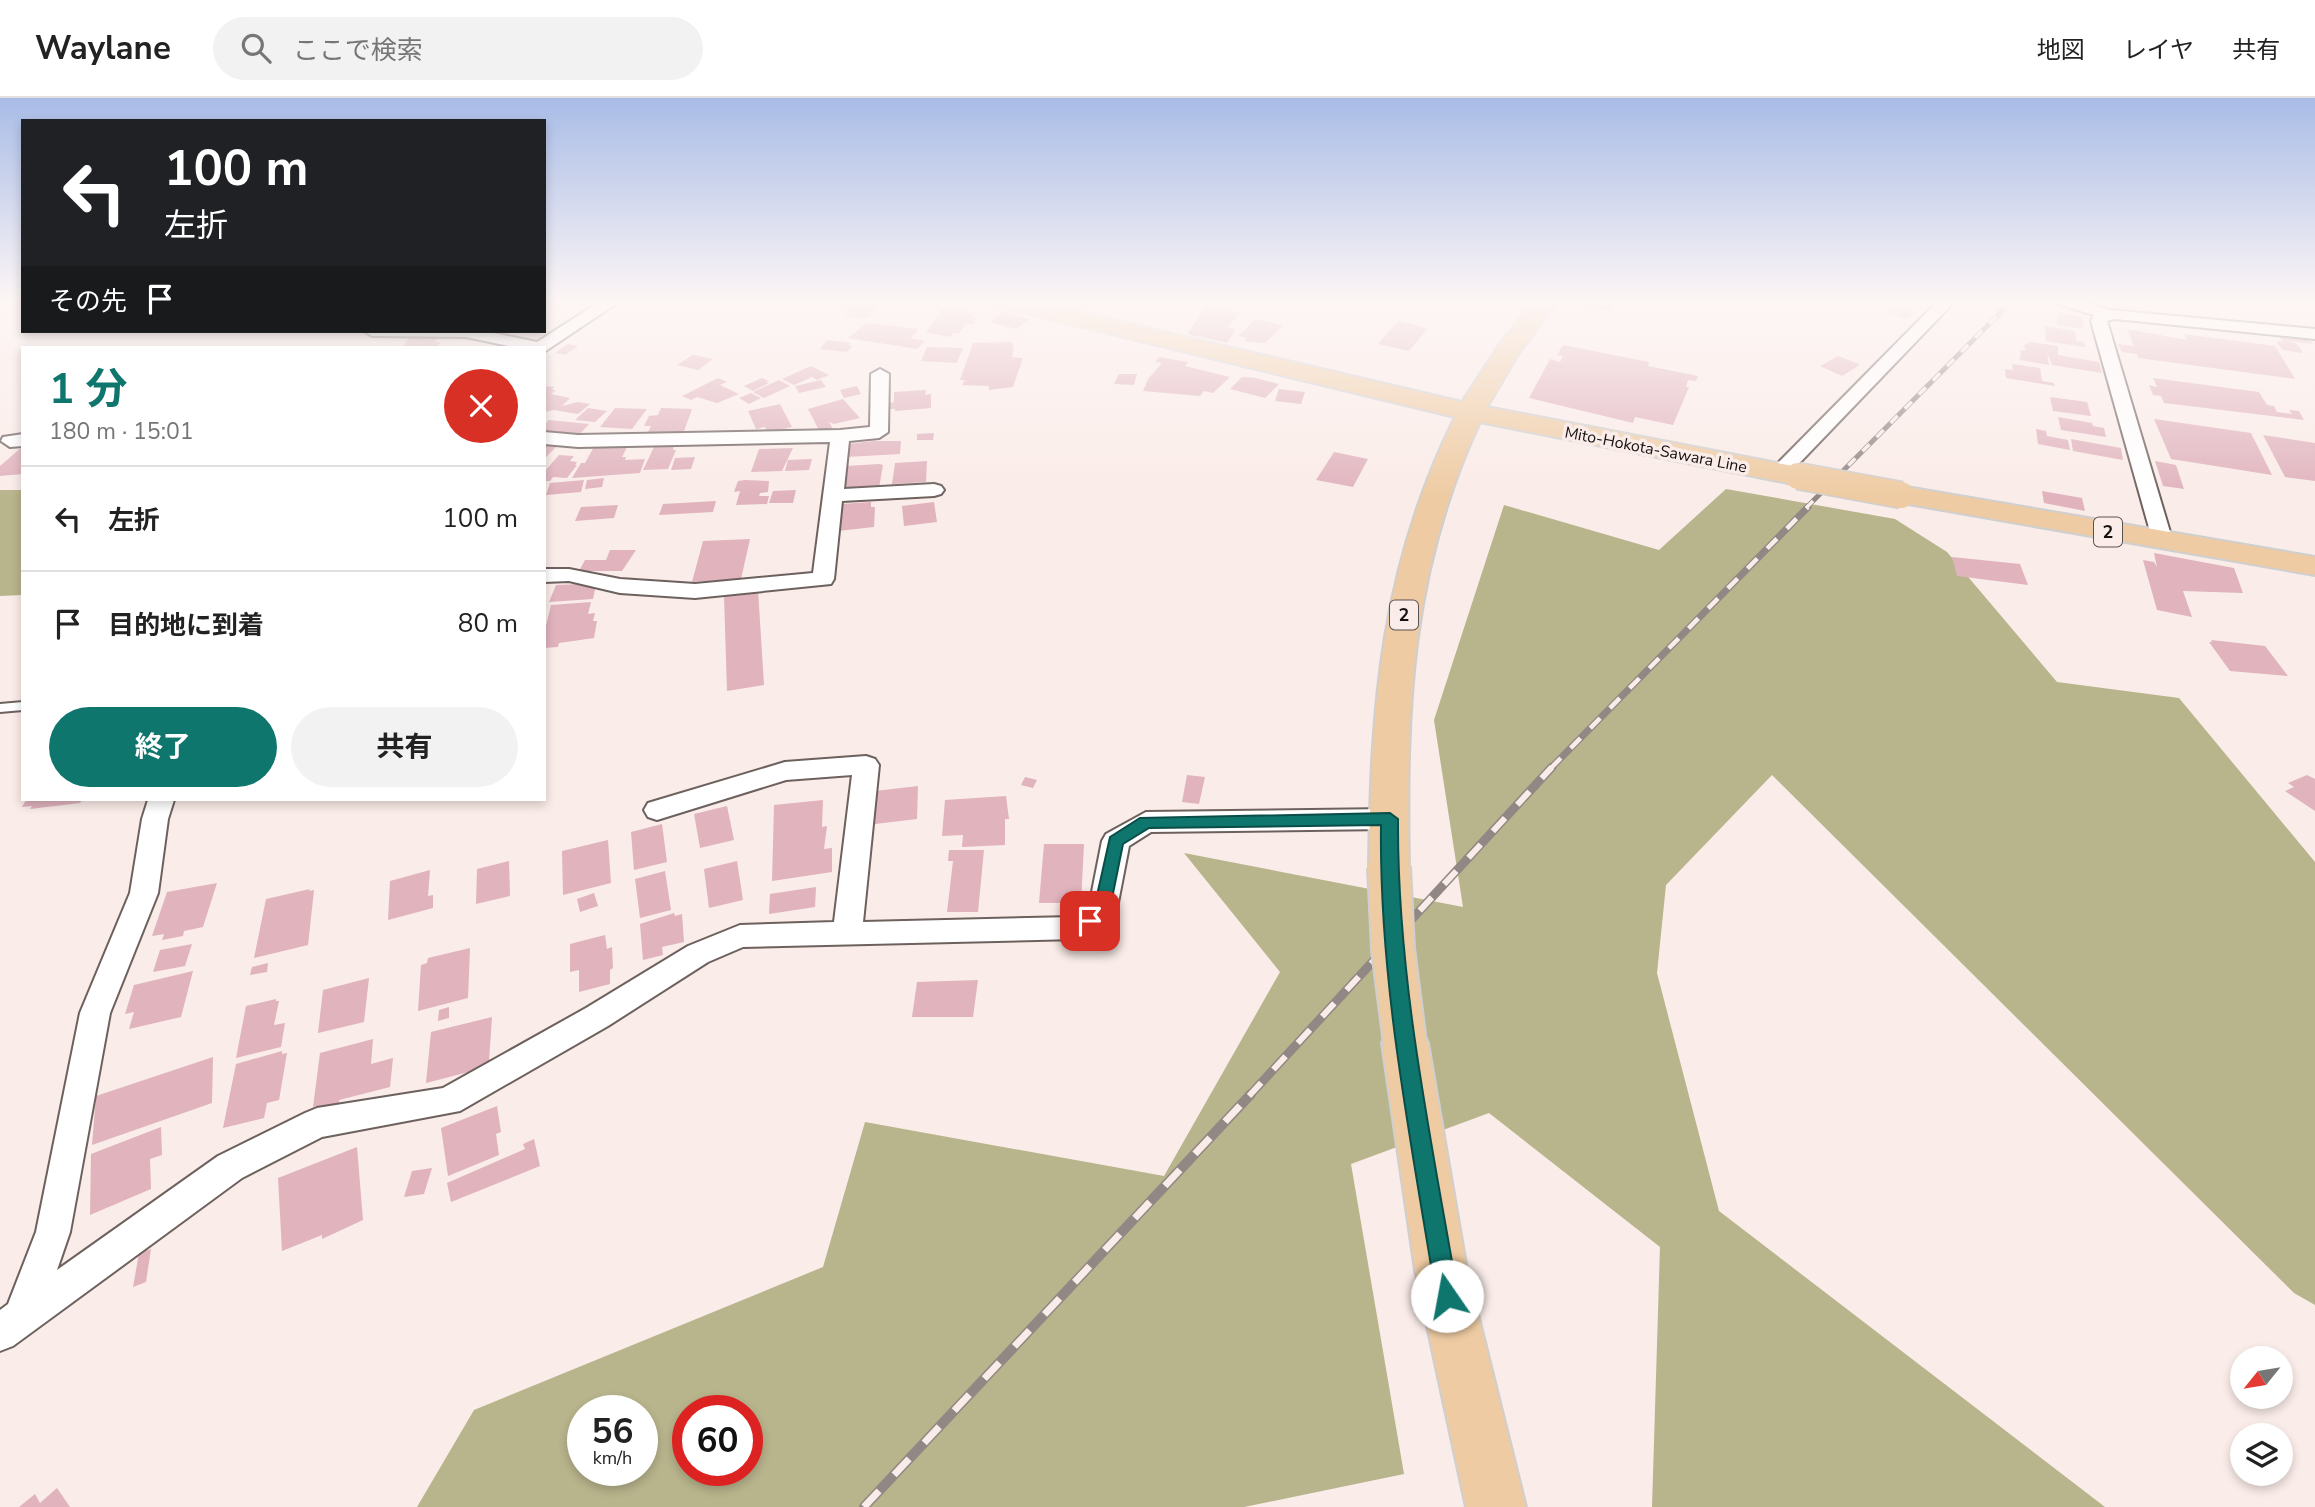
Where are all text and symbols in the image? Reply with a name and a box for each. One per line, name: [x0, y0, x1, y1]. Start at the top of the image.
search box: [213, 17, 703, 80]
text: Waylane: [35, 26, 171, 71]
icon: search: [237, 29, 275, 67]
text: ここで検索: [293, 33, 423, 68]
text: 地図: [2037, 34, 2085, 66]
text: レイヤ: [2123, 34, 2194, 66]
text: 共有: [2232, 34, 2280, 66]
text: 100 m: [164, 135, 308, 202]
icon: left: [49, 147, 140, 238]
text: 左折: [164, 204, 228, 247]
icon: arrive: [141, 280, 179, 318]
text: その先: [49, 284, 127, 319]
text: 1 分: [49, 361, 128, 418]
button: close: [444, 369, 518, 443]
text: 180 m · 15:01: [49, 416, 194, 447]
street label: Mito-Hokota-Sawara Line: [1563, 422, 1749, 478]
icon: left: [49, 500, 87, 538]
text: 100 m: [442, 501, 518, 536]
text: 左折: [108, 503, 160, 538]
road number: 2: [2094, 518, 2122, 546]
road number: 2: [1390, 601, 1418, 630]
icon: arrive: [49, 605, 87, 643]
text: 80 m: [458, 606, 518, 641]
text: 目的地に到着: [108, 608, 264, 643]
button: 終了: [49, 707, 277, 787]
button: 共有: [291, 707, 518, 787]
pin: [1060, 891, 1120, 951]
icon: arrive: [1071, 902, 1109, 940]
position arrow: [1410, 1259, 1484, 1333]
north arrow: [2230, 1346, 2292, 1409]
map controls: [2230, 1346, 2293, 1486]
speed limit sign: 60: [672, 1395, 763, 1486]
text: 56: [591, 1408, 634, 1455]
button: layers: [2230, 1423, 2293, 1486]
text: km/h: [593, 1446, 632, 1470]

